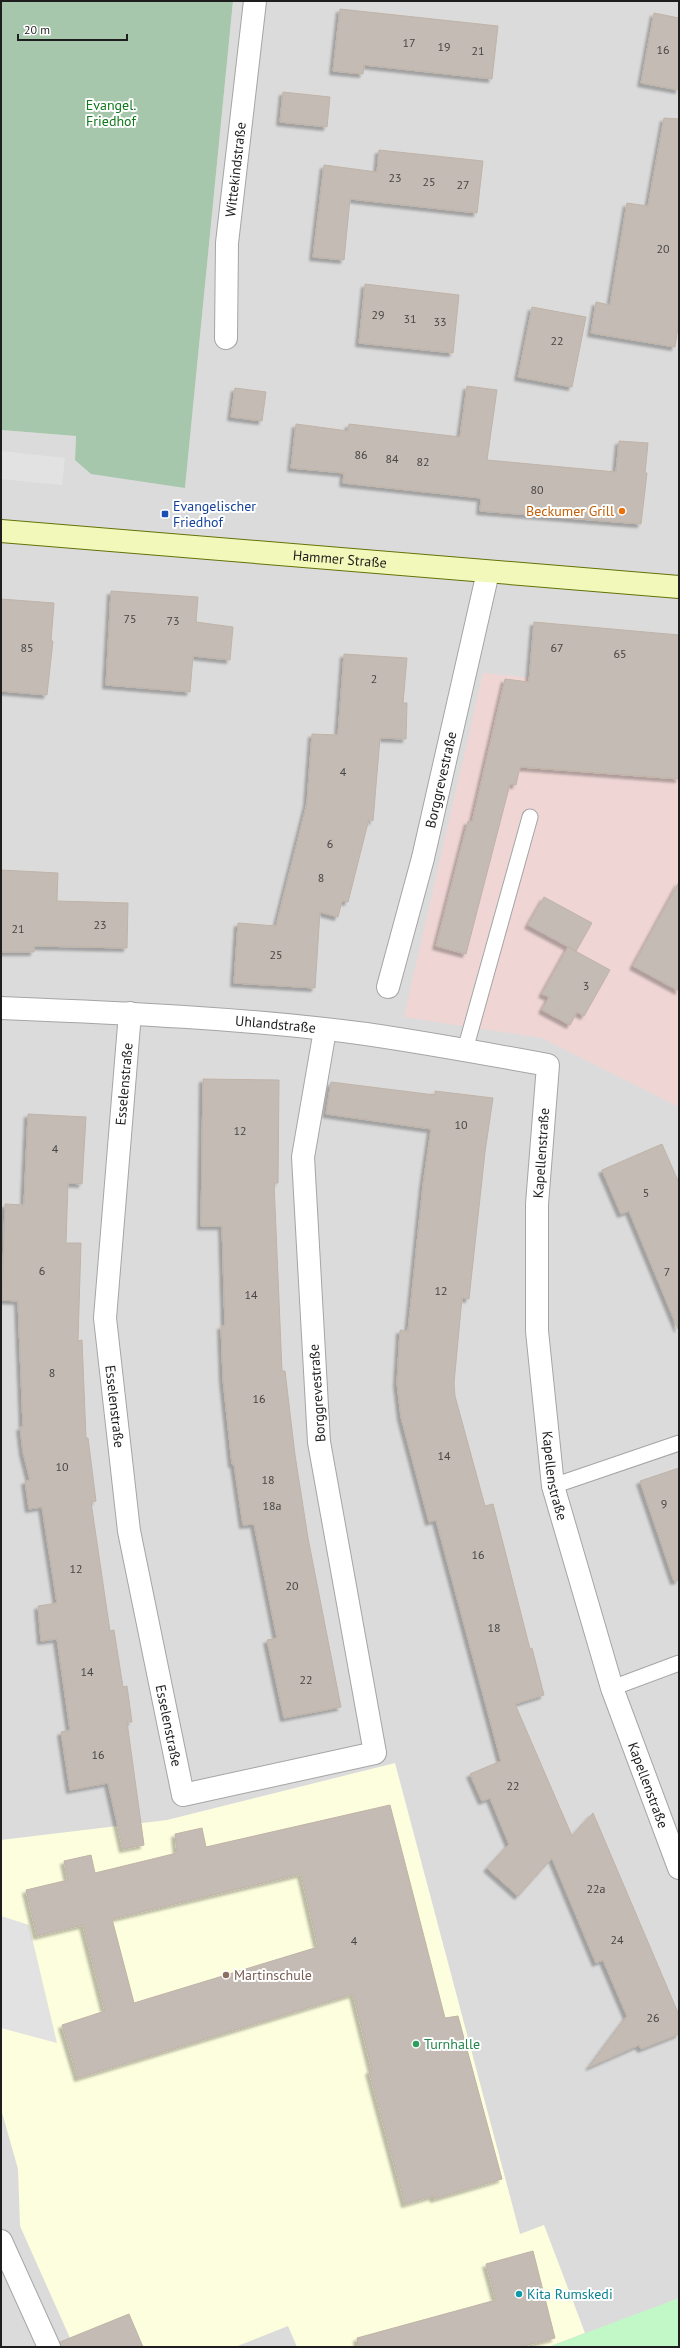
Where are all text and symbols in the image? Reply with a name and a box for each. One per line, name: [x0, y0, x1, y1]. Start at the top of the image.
scale bar: [18, 16, 127, 42]
text: 20 m: [24, 22, 50, 37]
house number: 17: [402, 35, 416, 50]
house number: 19: [437, 39, 451, 54]
house number: 16: [656, 42, 670, 57]
house number: 21: [471, 43, 485, 58]
park label: Evangel. Friedhof: [86, 96, 136, 130]
street label: Wittekindstraße: [221, 121, 250, 218]
house number: 23: [388, 170, 402, 185]
house number: 25: [422, 174, 436, 189]
house number: 27: [456, 177, 470, 192]
house number: 20: [656, 241, 670, 256]
house number: 29: [371, 307, 385, 322]
house number: 31: [403, 311, 417, 326]
house number: 33: [433, 314, 447, 329]
house number: 22: [550, 333, 564, 348]
house number: 86: [354, 447, 368, 462]
house number: 84: [385, 451, 399, 466]
house number: 82: [416, 454, 430, 469]
house number: 80: [530, 482, 544, 497]
place label: Evangelischer Friedhof: [173, 497, 256, 531]
place label: Beckumer Grill: [526, 502, 614, 520]
marker: Beckumer Grill: [617, 506, 627, 516]
marker: Evangelischer Friedhof: [160, 509, 170, 519]
street label: Hammer Straße: [292, 546, 387, 572]
house number: 75: [123, 611, 137, 626]
house number: 73: [166, 613, 180, 628]
house number: 85: [20, 640, 34, 655]
house number: 67: [550, 640, 564, 655]
house number: 65: [613, 646, 627, 661]
house number: 2: [371, 671, 377, 686]
street label: Borggrevestraße: [421, 730, 461, 830]
house number: 4: [340, 764, 347, 779]
house number: 6: [327, 836, 333, 851]
house number: 8: [318, 870, 324, 885]
house number: 23: [93, 917, 107, 932]
house number: 21: [11, 921, 25, 936]
house number: 25: [269, 947, 283, 962]
house number: 3: [583, 978, 589, 993]
street label: Uhlandstraße: [235, 1012, 317, 1037]
street label: Esselenstraße: [111, 1042, 137, 1126]
street label: Kapellenstraße: [529, 1107, 553, 1199]
house number: 10: [454, 1117, 468, 1132]
house number: 12: [233, 1123, 247, 1138]
house number: 4: [52, 1141, 59, 1156]
house number: 5: [643, 1185, 649, 1200]
house number: 6: [39, 1263, 45, 1278]
house number: 7: [664, 1264, 670, 1279]
house number: 12: [434, 1283, 448, 1298]
house number: 14: [244, 1287, 258, 1302]
street label: Borggrevestraße: [305, 1343, 329, 1443]
street label: Esselenstraße: [101, 1364, 129, 1449]
house number: 8: [49, 1365, 55, 1380]
house number: 16: [252, 1391, 266, 1406]
street label: Kapellenstraße: [538, 1430, 572, 1522]
house number: 14: [437, 1448, 451, 1463]
house number: 10: [55, 1459, 69, 1474]
house number: 18: [261, 1472, 275, 1487]
house number: 9: [661, 1496, 667, 1511]
house number: 18a: [262, 1498, 282, 1513]
house number: 16: [471, 1547, 485, 1562]
house number: 12: [69, 1561, 83, 1576]
house number: 20: [285, 1578, 299, 1593]
house number: 18: [487, 1620, 501, 1635]
house number: 14: [80, 1664, 94, 1679]
house number: 22: [299, 1672, 313, 1687]
street label: Esselenstraße: [152, 1683, 186, 1768]
street label: Kapellenstraße: [624, 1740, 672, 1831]
house number: 16: [91, 1747, 105, 1762]
house number: 22: [506, 1778, 520, 1793]
house number: 22a: [586, 1881, 606, 1896]
house number: 24: [610, 1932, 624, 1947]
house number: 4: [351, 1933, 358, 1948]
place label: Martinschule: [234, 1966, 312, 1984]
marker: Martinschule: [221, 1970, 231, 1980]
house number: 26: [646, 2010, 660, 2025]
place label: Turnhalle: [424, 2035, 480, 2053]
marker: Turnhalle: [411, 2039, 421, 2049]
place label: Kita Rumskedi: [527, 2285, 613, 2303]
marker: Kita Rumskedi: [514, 2289, 524, 2299]

